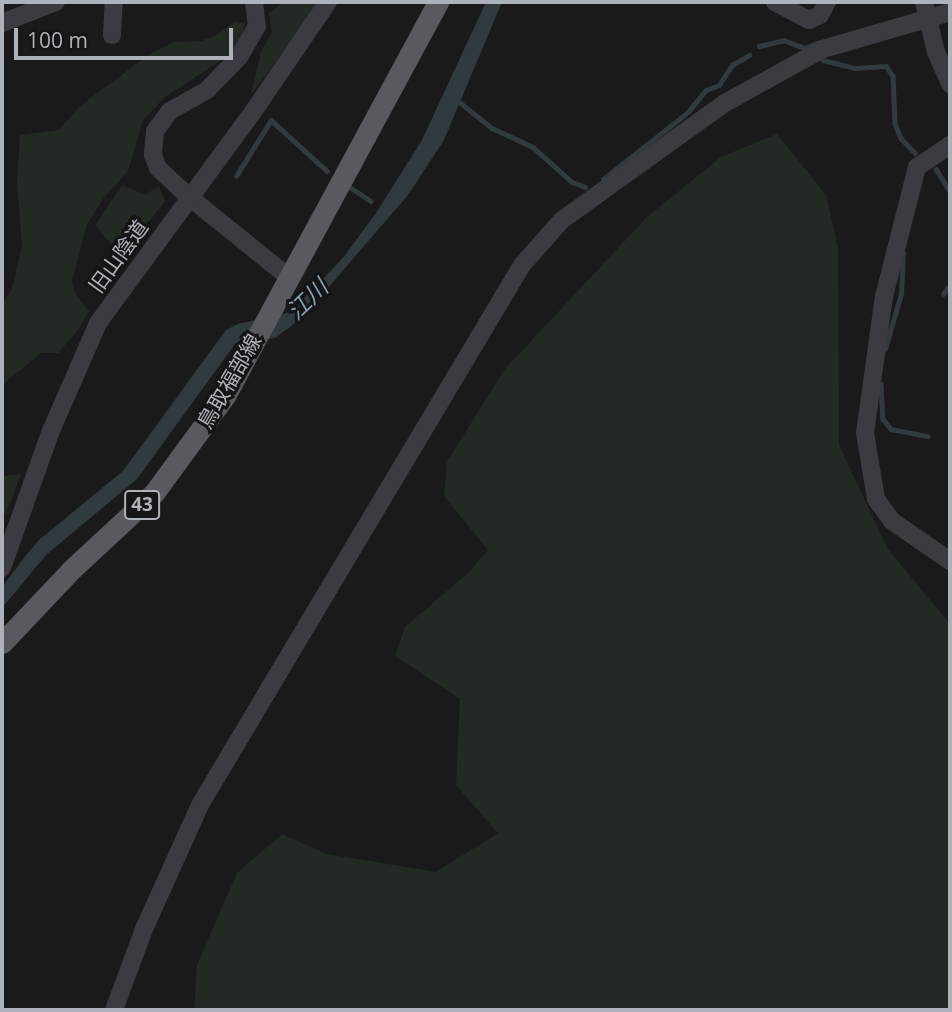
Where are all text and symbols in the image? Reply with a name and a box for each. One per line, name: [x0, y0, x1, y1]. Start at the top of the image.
scale bar: [18, 14, 236, 58]
text: 100 m: [27, 26, 88, 54]
street label: 旧山陰道: [83, 215, 153, 297]
water label: 江川: [281, 273, 333, 325]
street label: 鳥取福部線: [192, 329, 266, 433]
road number: 43: [123, 490, 161, 520]

